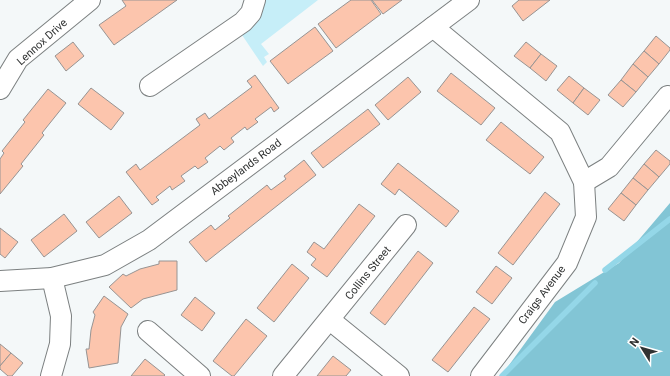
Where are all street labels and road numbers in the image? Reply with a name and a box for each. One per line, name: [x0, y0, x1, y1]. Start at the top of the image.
street label: Lennox Drive: [14, 16, 70, 68]
street label: Abbeylands Road: [208, 136, 284, 198]
street label: Collins Street: [343, 243, 394, 302]
street label: Craigs Avenue: [516, 263, 568, 327]

